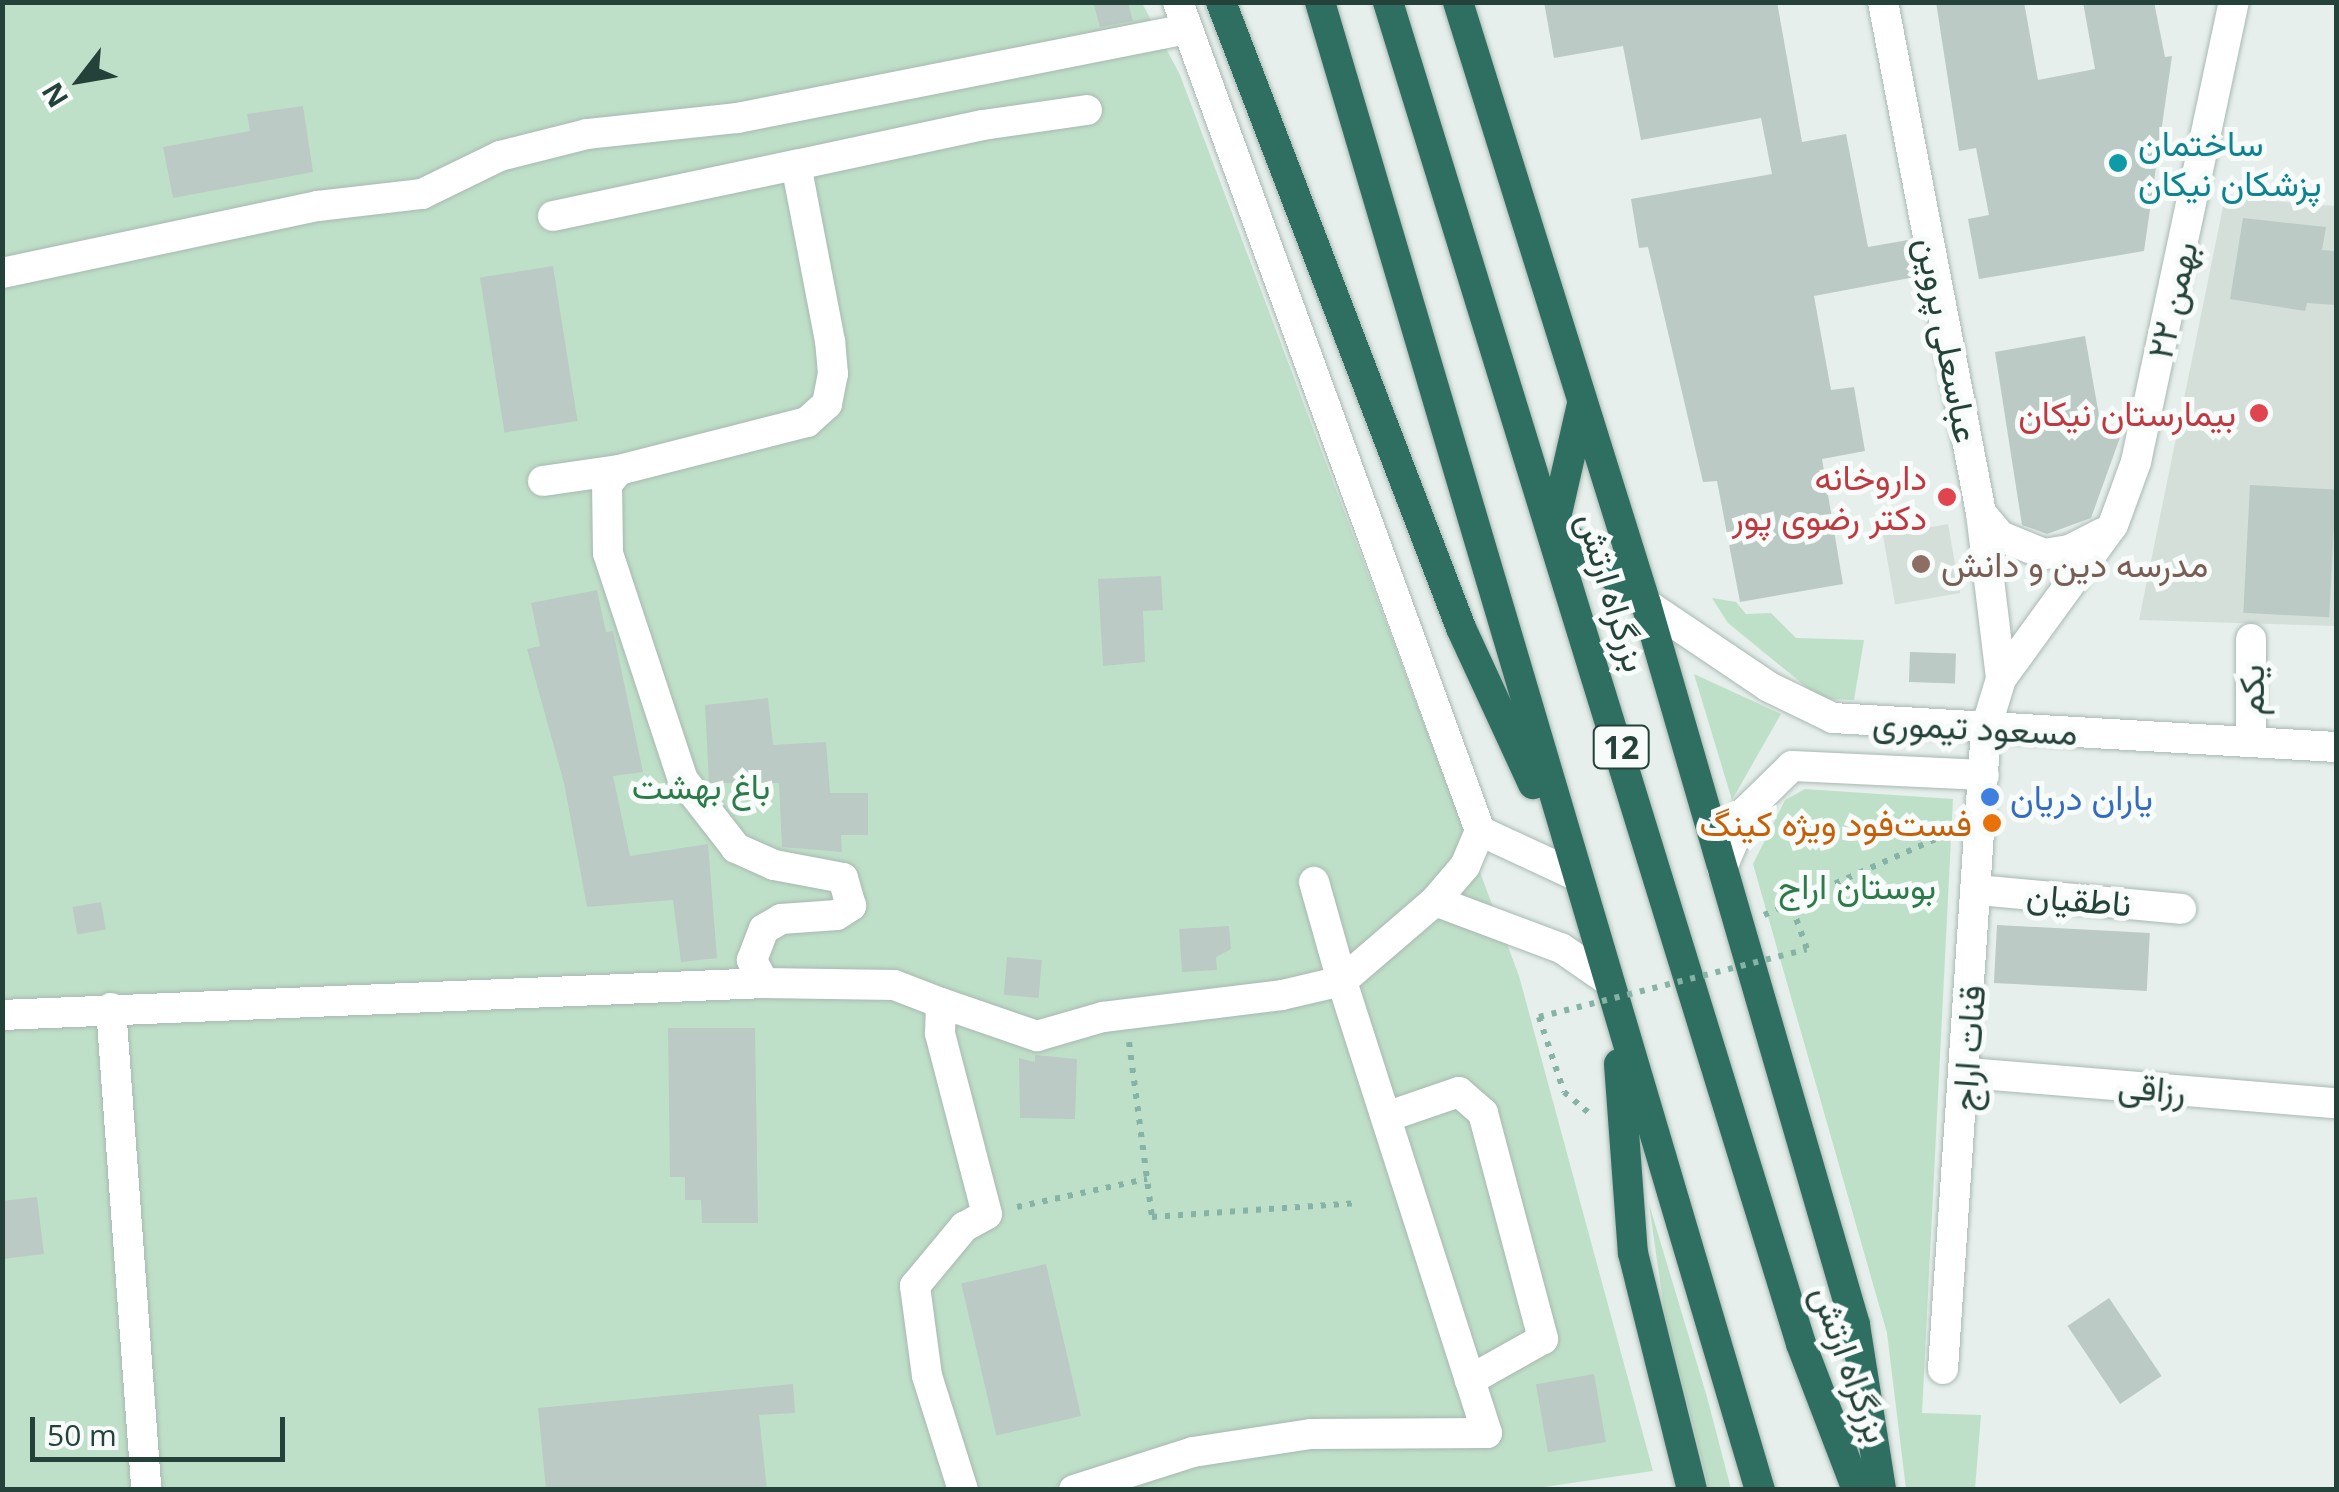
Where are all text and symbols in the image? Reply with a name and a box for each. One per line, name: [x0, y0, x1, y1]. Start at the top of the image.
north arrow: [30, 30, 130, 130]
text: N: [32, 76, 76, 115]
place label: ساختمان پزشکان نیکان: [2138, 122, 2322, 204]
marker: ساختمان پزشکان نیکان: [2107, 152, 2129, 174]
street label: عباسعلی پروین: [1908, 234, 1988, 446]
street label: ۲۲ بهمن: [2138, 237, 2206, 363]
place label: بیمارستان نیکان: [2018, 392, 2236, 434]
marker: بیمارستان نیکان: [2246, 400, 2272, 426]
place label: داروخانه دکتر رضوی پور: [1732, 456, 1927, 538]
marker: داروخانه دکتر رضوی پور: [1936, 486, 1958, 508]
street label: بزرگراه ارتش: [1569, 507, 1657, 677]
place label: مدرسه دین و دانش: [1941, 543, 2208, 585]
marker: مدرسه دین و دانش: [1910, 553, 1932, 575]
street label: یکم: [2230, 665, 2272, 715]
street label: مسعود تیموری: [1871, 701, 2079, 753]
road number: 12: [1591, 720, 1651, 774]
park label: باغ بهشت: [632, 765, 770, 807]
place label: یاران دریان: [2010, 776, 2153, 818]
marker: یاران دریان: [1979, 786, 2001, 808]
place label: فست‌فود ویژه کینگ: [1700, 802, 1972, 844]
marker: فست‌فود ویژه کینگ: [1981, 812, 2003, 834]
park label: بوستان اراج: [1778, 865, 1936, 907]
street label: ناطقیان: [2025, 874, 2133, 924]
street label: قنات اراج: [1943, 984, 1993, 1112]
street label: رزاقی: [2116, 1064, 2188, 1112]
street label: بزرگراه ارتش: [1803, 1280, 1899, 1448]
scale bar: [35, 1397, 290, 1459]
text: 50 m: [47, 1414, 117, 1455]

